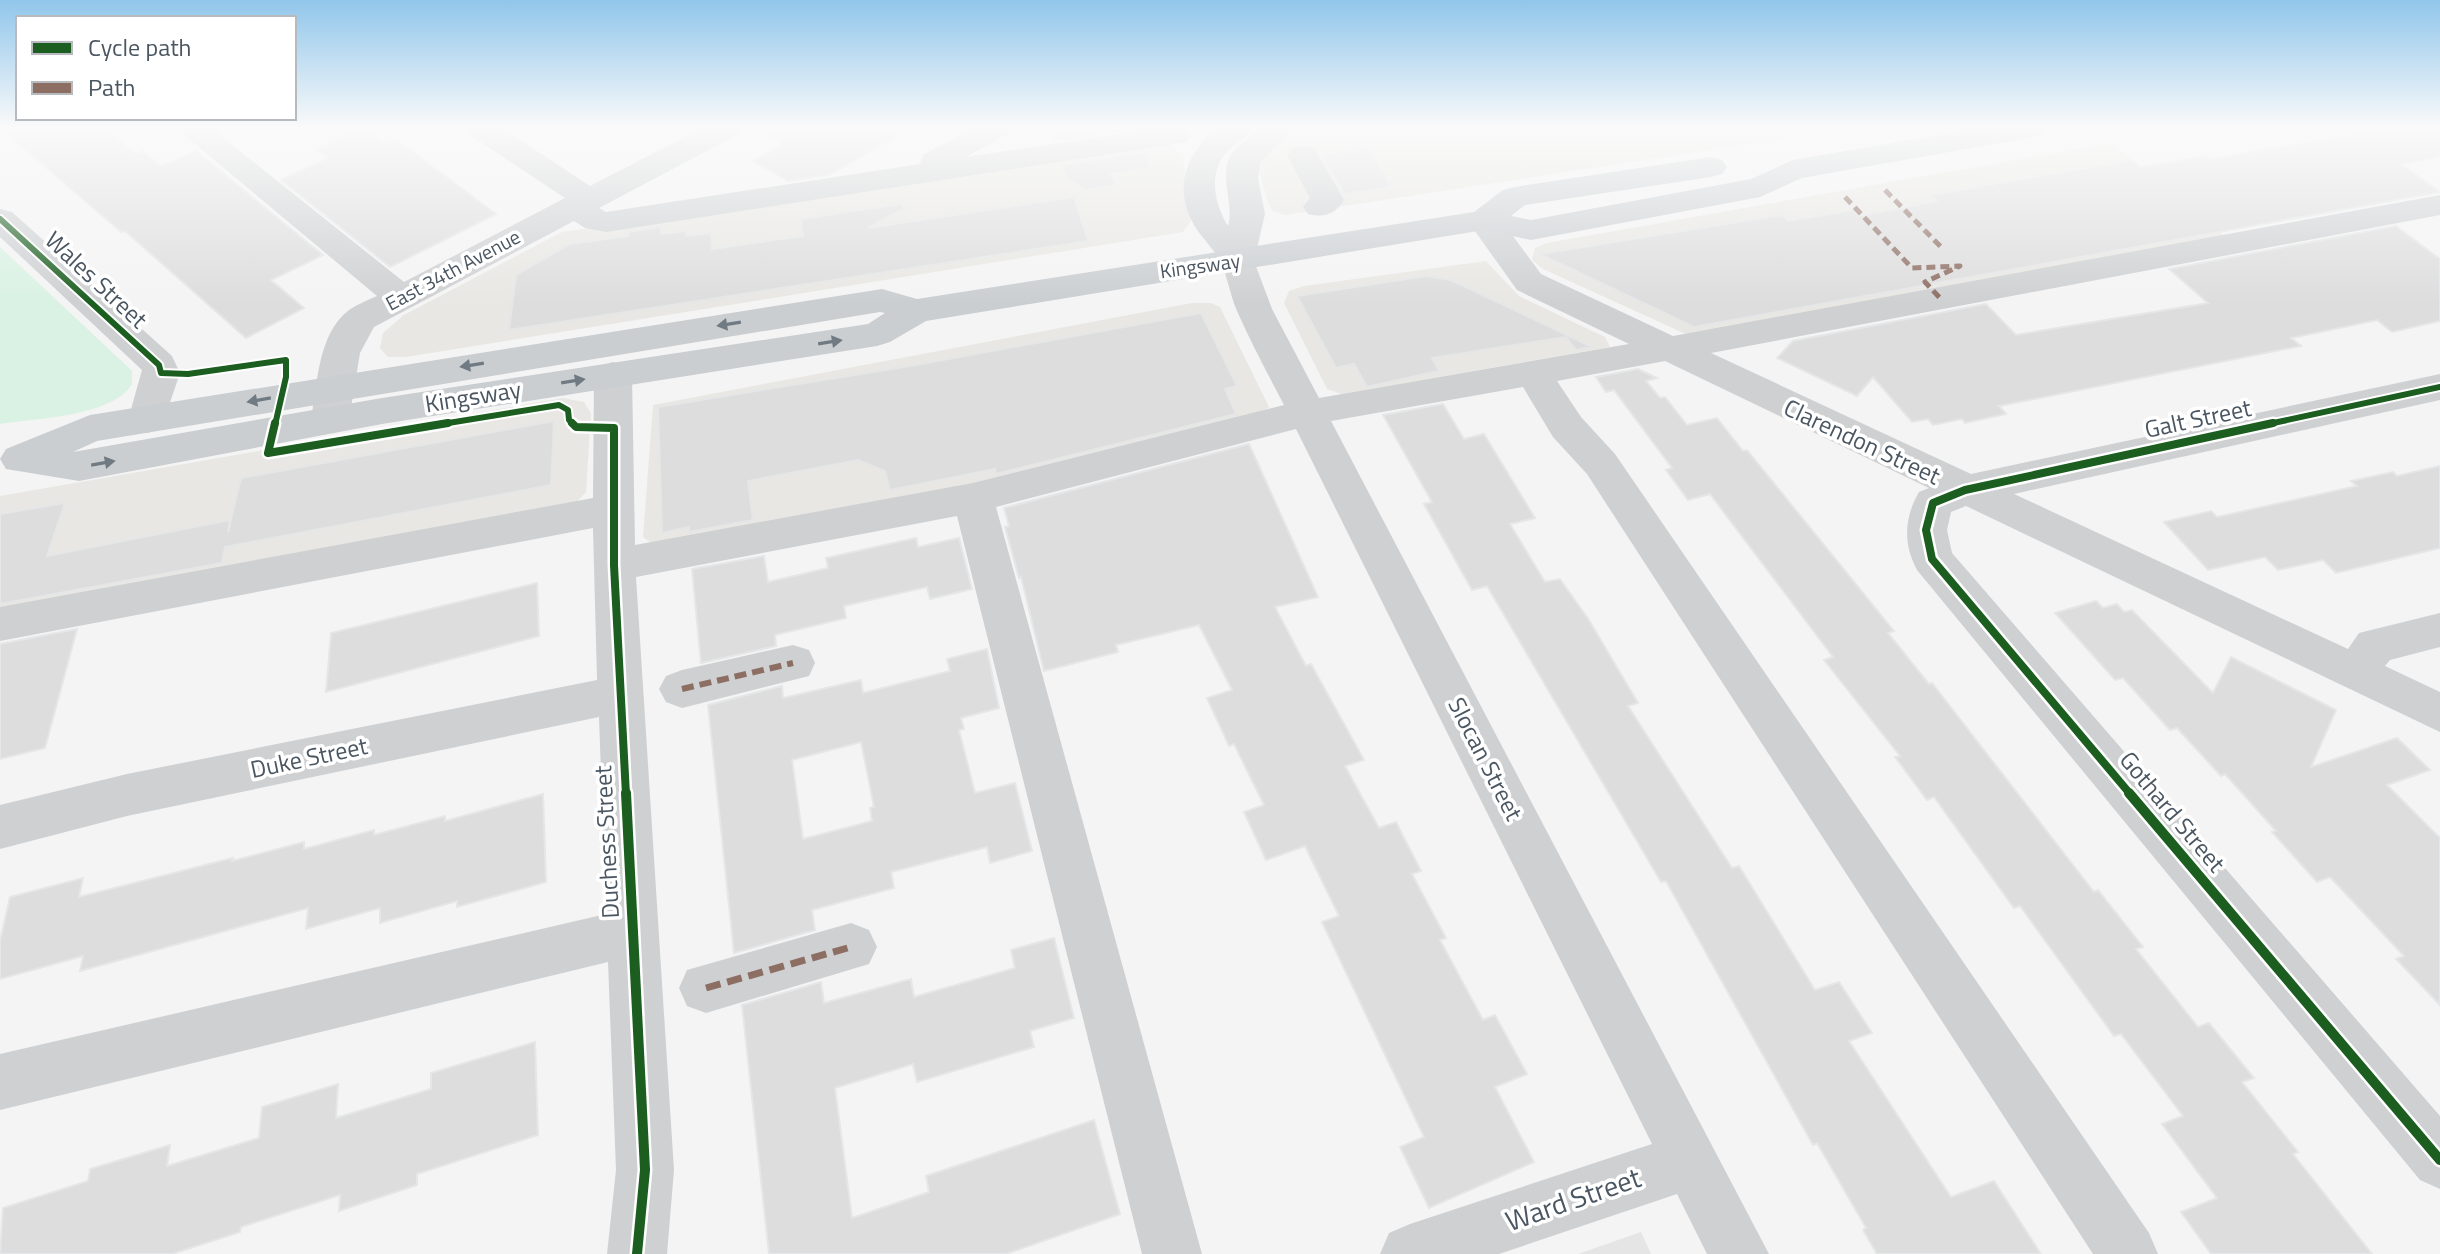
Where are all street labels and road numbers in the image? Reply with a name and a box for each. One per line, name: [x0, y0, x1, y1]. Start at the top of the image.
street label: East 34th Avenue: [380, 221, 526, 318]
street label: Wales Street: [37, 222, 157, 337]
street label: Kingsway: [1158, 244, 1242, 286]
street label: Kingsway: [422, 371, 524, 421]
street label: Clarendon Street: [1778, 389, 1947, 493]
street label: Galt Street: [2141, 389, 2255, 447]
street label: Slocan Street: [1439, 691, 1533, 827]
street label: Duke Street: [247, 727, 371, 787]
street label: Gothard Street: [2111, 743, 2235, 880]
street label: Duchess Street: [584, 764, 628, 919]
street label: Ward Street: [1499, 1155, 1647, 1242]

